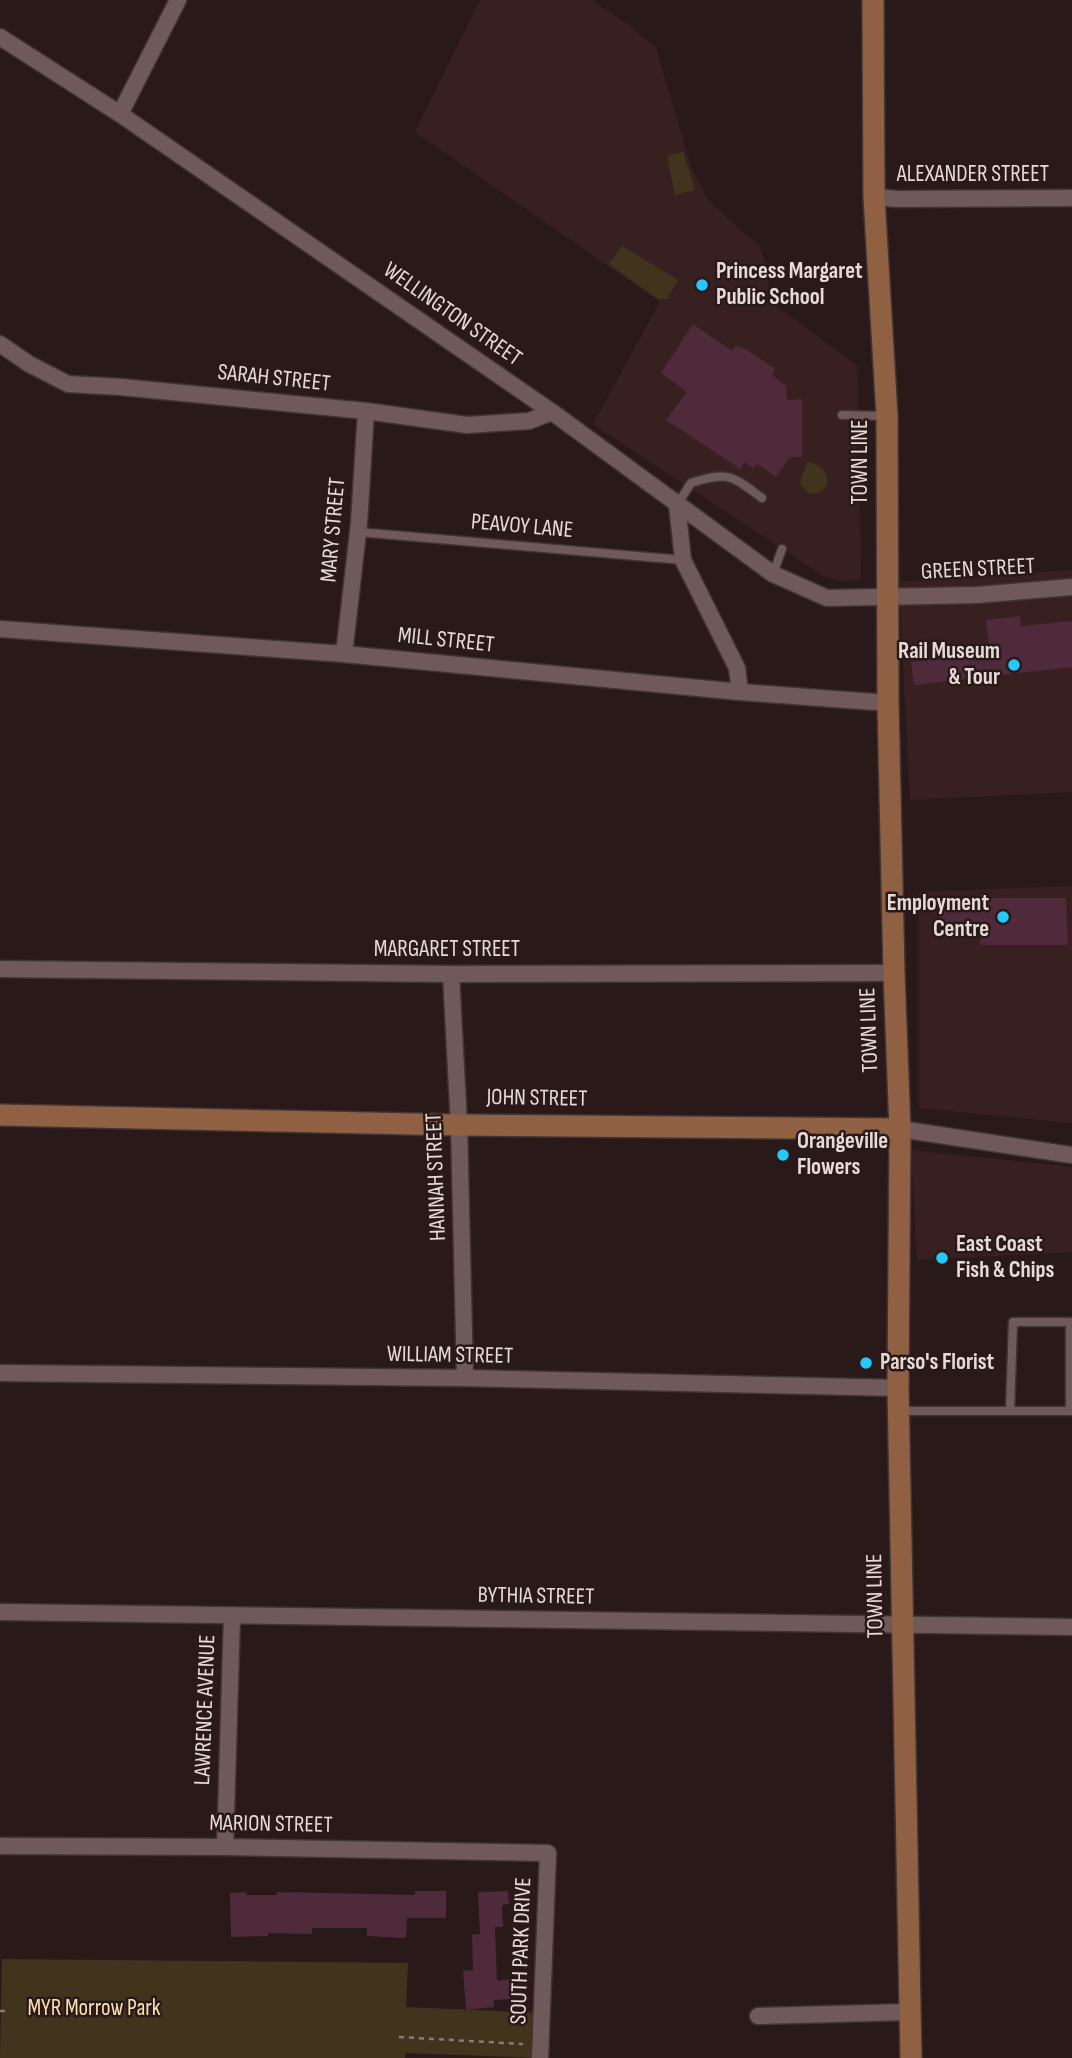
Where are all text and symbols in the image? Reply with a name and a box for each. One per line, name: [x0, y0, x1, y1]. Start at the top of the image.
street label: ALEXANDER STREET: [897, 161, 1049, 189]
street label: WELLINGTON STREET: [377, 257, 527, 373]
place label: Princess Margaret Public School: [716, 258, 863, 312]
marker: Princess Margaret Public School: [694, 277, 710, 293]
street label: SARAH STREET: [216, 359, 332, 399]
street label: TOWN LINE: [847, 420, 875, 504]
street label: MARY STREET: [316, 476, 352, 584]
street label: PEAVOY LANE: [470, 509, 574, 545]
street label: GREEN STREET: [920, 553, 1036, 587]
street label: MILL STREET: [396, 622, 496, 660]
place label: Rail Museum & Tour: [898, 638, 1000, 692]
marker: Rail Museum & Tour: [1006, 657, 1022, 673]
place label: Employment Centre: [887, 890, 989, 944]
marker: Employment Centre: [995, 909, 1011, 925]
street label: MARGARET STREET: [374, 936, 520, 964]
street label: TOWN LINE: [855, 987, 885, 1073]
street label: JOHN STREET: [486, 1084, 588, 1114]
street label: HANNAH STREET: [421, 1113, 453, 1241]
place label: Orangeville Flowers: [797, 1128, 888, 1182]
marker: Orangeville Flowers: [775, 1147, 791, 1163]
place label: East Coast Fish & Chips: [956, 1231, 1054, 1285]
marker: East Coast Fish & Chips: [934, 1250, 950, 1266]
street label: WILLIAM STREET: [387, 1341, 513, 1371]
place label: Parso's Florist: [880, 1349, 994, 1377]
marker: Parso's Florist: [858, 1355, 874, 1371]
street label: TOWN LINE: [861, 1553, 891, 1639]
street label: BYTHIA STREET: [477, 1582, 595, 1612]
street label: LAWRENCE AVENUE: [190, 1634, 222, 1786]
street label: MARION STREET: [209, 1810, 333, 1840]
street label: SOUTH PARK DRIVE: [506, 1877, 538, 2025]
park label: MYR Morrow Park: [27, 1995, 161, 2023]

